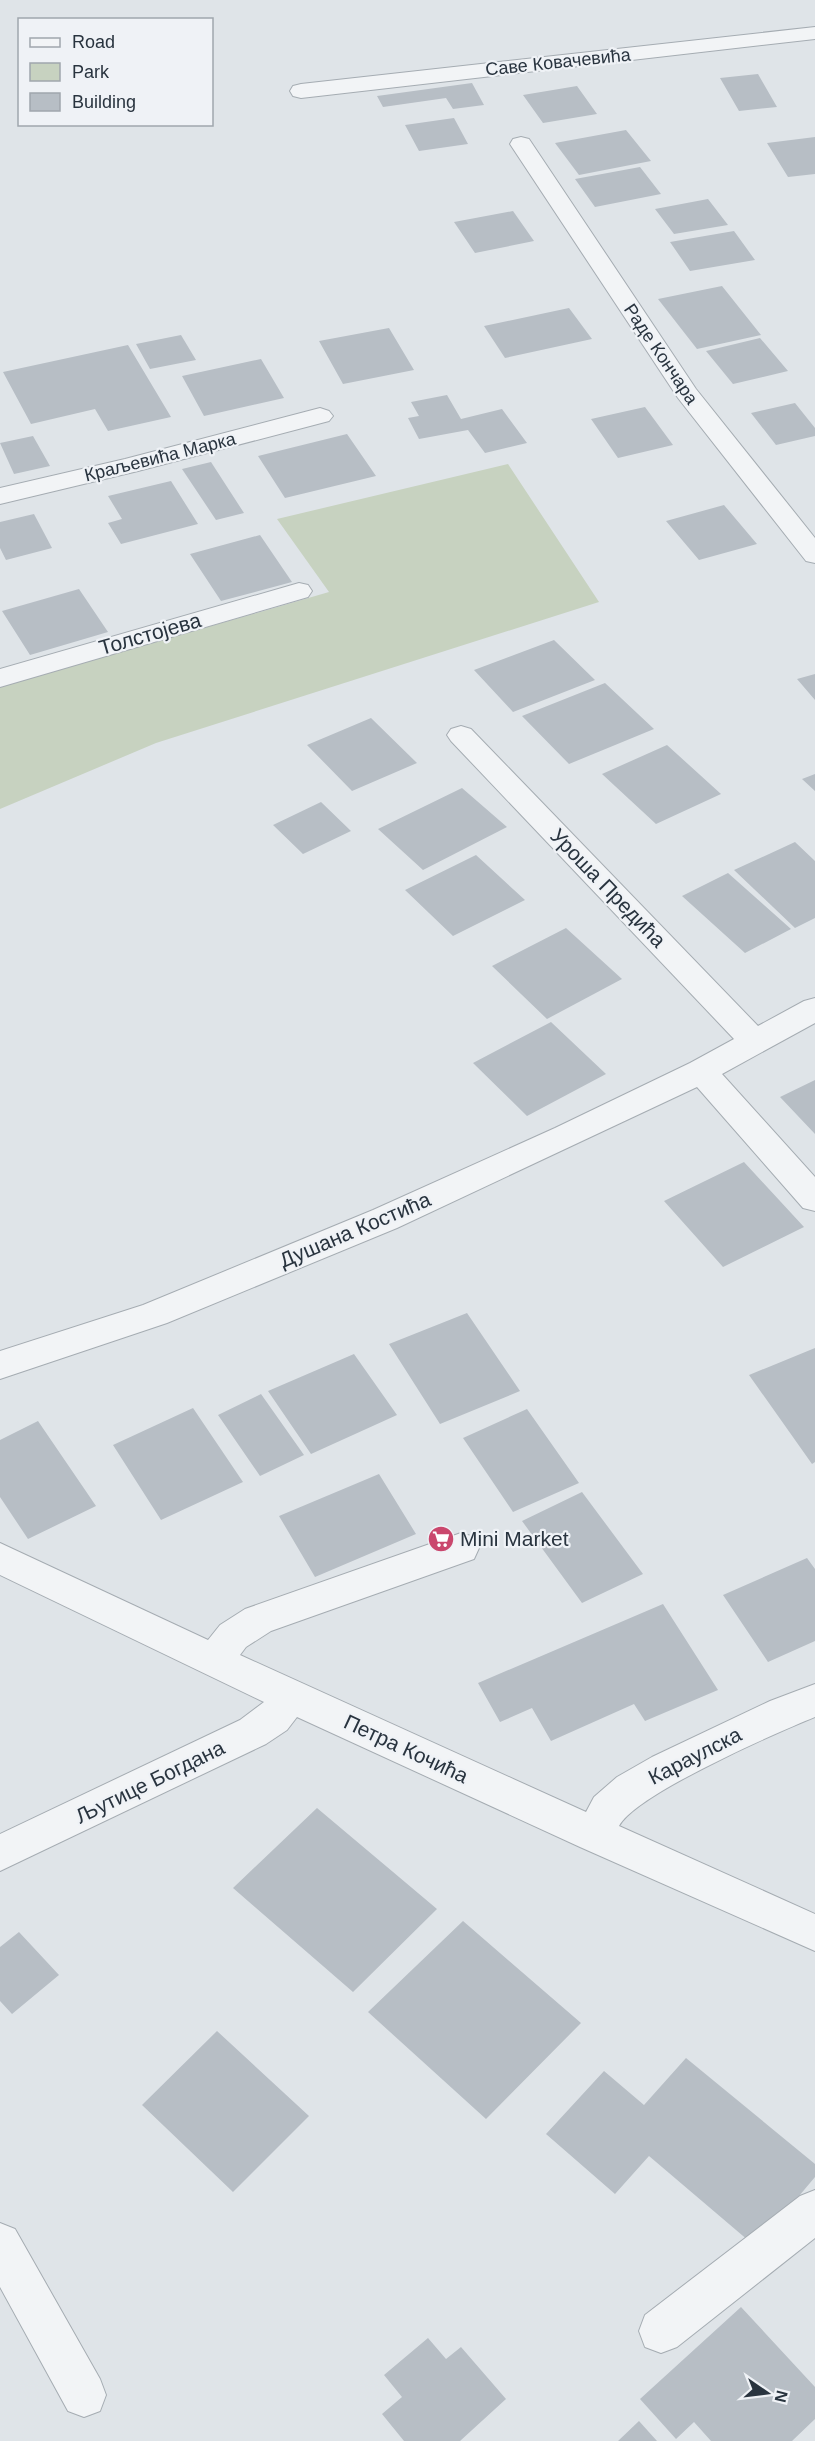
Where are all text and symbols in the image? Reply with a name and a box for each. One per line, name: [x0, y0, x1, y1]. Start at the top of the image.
legend: [18, 18, 213, 126]
text: Road: [72, 32, 115, 52]
street label: Саве Ковачевића: [484, 44, 633, 80]
text: Park: [72, 62, 110, 82]
text: Building: [72, 92, 136, 112]
street label: Раде Кончара: [620, 300, 702, 409]
street label: Краљевића Марка: [82, 428, 239, 485]
street label: Толстојева: [96, 608, 204, 659]
street label: Уроша Предића: [546, 824, 671, 952]
street label: Душана Костића: [276, 1187, 434, 1272]
supermarket icon: Mini Market: [426, 1524, 456, 1554]
place label: Mini Market: [460, 1527, 569, 1550]
street label: Петра Кочића: [340, 1710, 472, 1787]
street label: Караулска: [644, 1722, 745, 1789]
street label: Љутице Богдана: [72, 1735, 228, 1828]
north arrow: [737, 2363, 797, 2423]
text: N: [771, 2389, 791, 2404]

